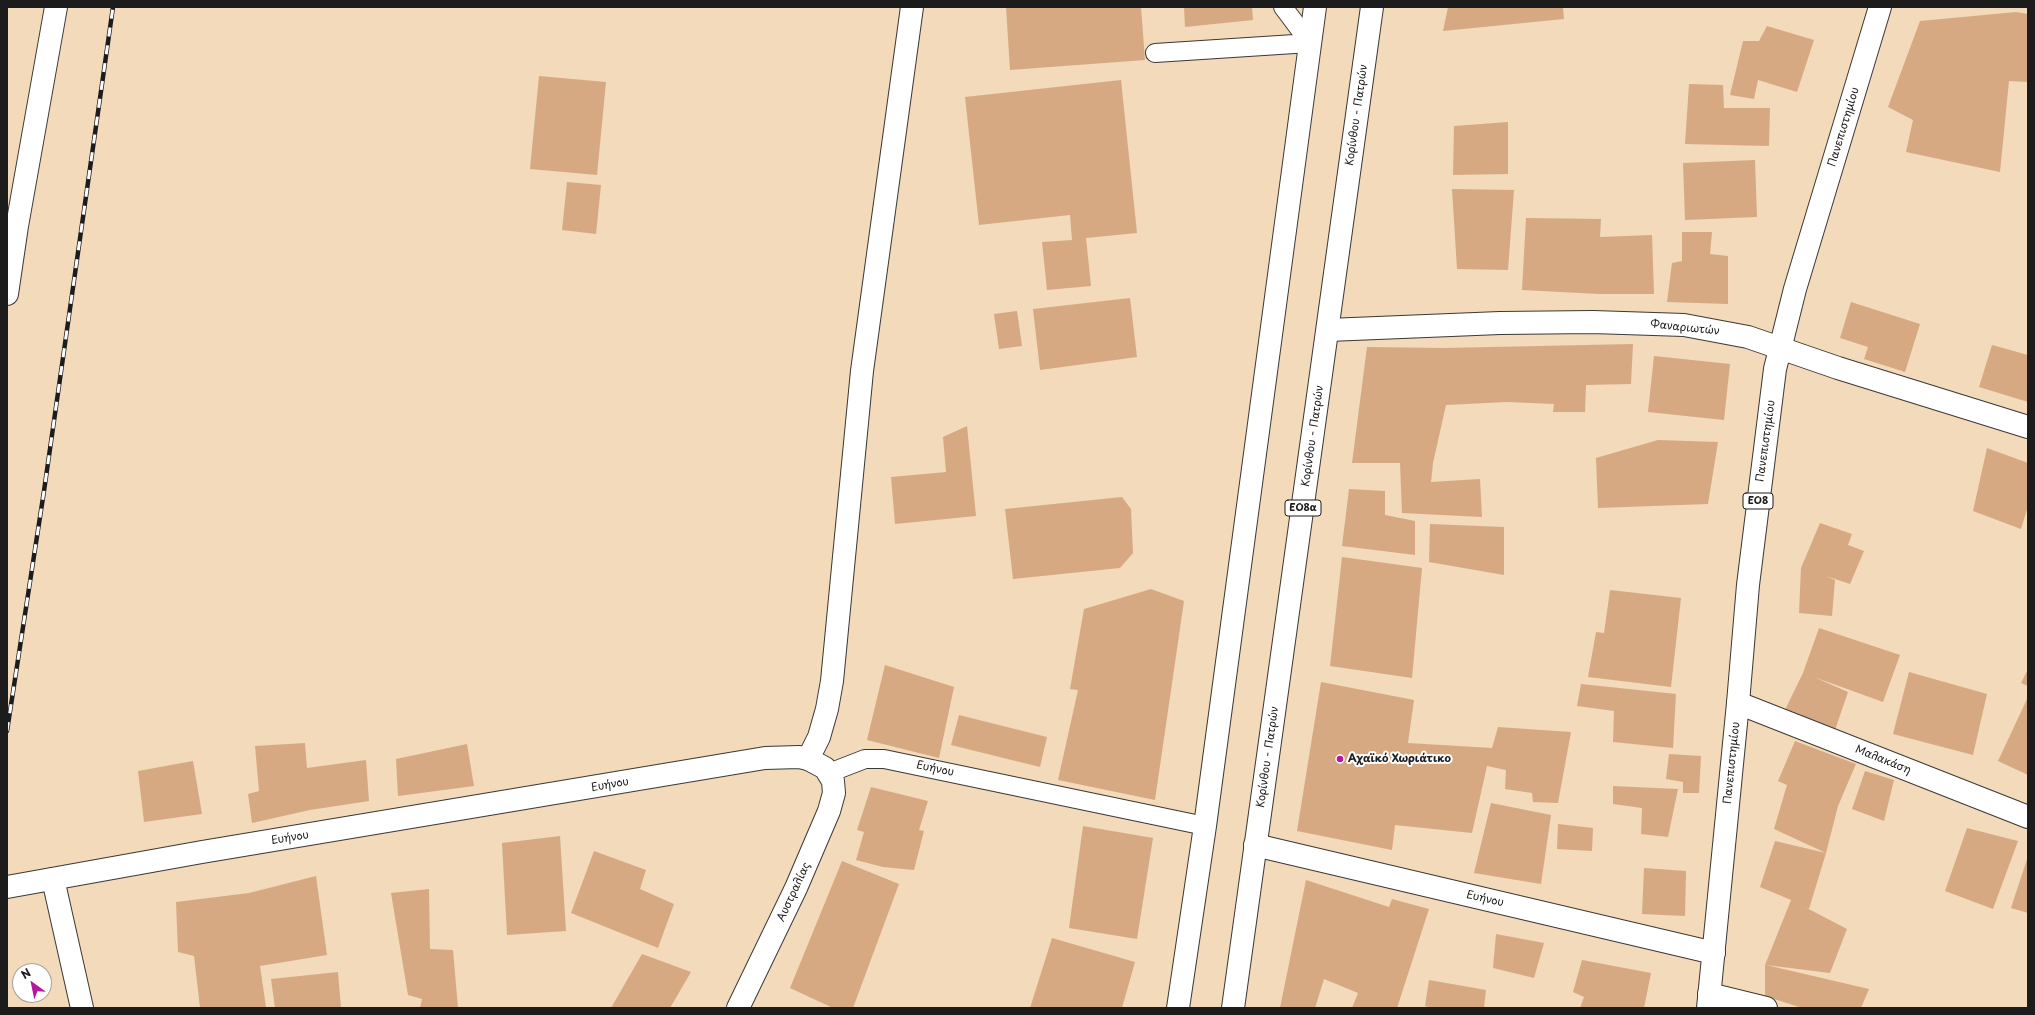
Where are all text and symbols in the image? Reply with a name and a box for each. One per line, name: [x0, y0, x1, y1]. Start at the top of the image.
street label: Κορίνθου - Πατρών: [1343, 63, 1371, 167]
street label: Πανεπιστημίου: [1826, 86, 1862, 168]
street label: Φαναριωτών: [1650, 318, 1720, 338]
street label: Κορίνθου - Πατρών: [1299, 384, 1327, 488]
street label: Πανεπιστημίου: [1754, 399, 1778, 483]
road number: ΕΟ8: [1743, 493, 1773, 509]
road number: ΕΟ8α: [1285, 500, 1321, 516]
street label: Κορίνθου - Πατρών: [1254, 705, 1282, 809]
street label: Πανεπιστημίου: [1721, 721, 1743, 805]
street label: Μαλακάση: [1853, 743, 1913, 777]
place label: Αχαϊκό Χωριάτικο: [1348, 752, 1451, 766]
marker: Αχαϊκό Χωριάτικο: [1335, 754, 1345, 764]
street label: Ευήνου: [915, 759, 955, 779]
street label: Ευήνου: [590, 775, 630, 795]
street label: Ευήνου: [270, 828, 310, 848]
street label: Αυστραλίας: [775, 860, 813, 924]
street label: Ευήνου: [1465, 888, 1505, 910]
north arrow: [12, 963, 52, 1003]
text: N: [17, 964, 34, 983]

